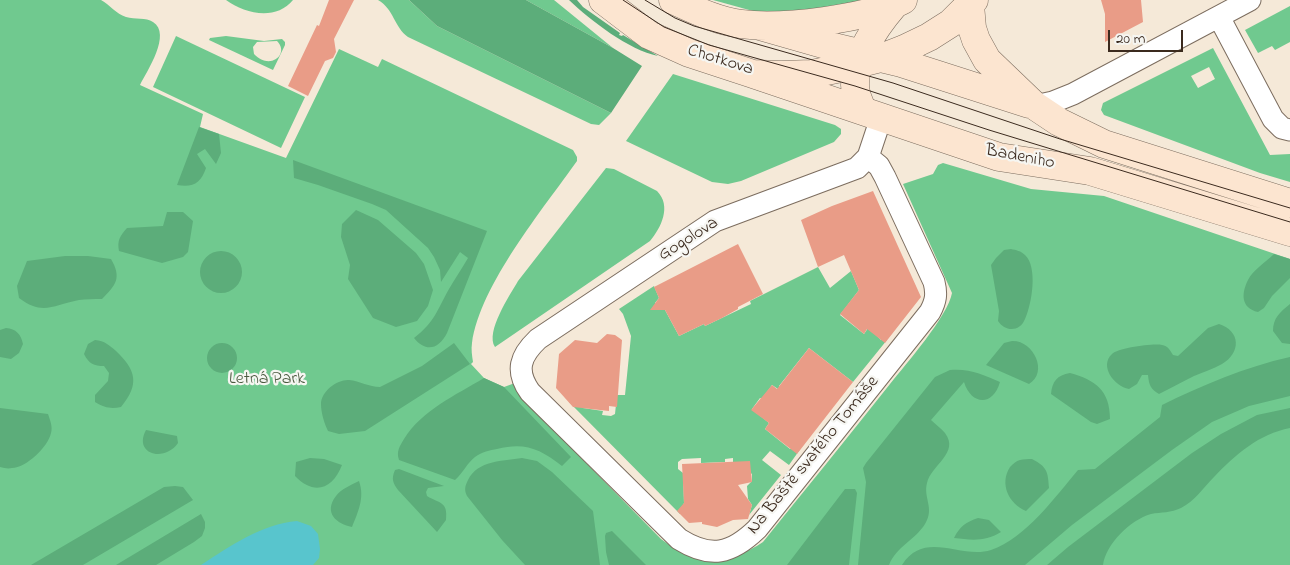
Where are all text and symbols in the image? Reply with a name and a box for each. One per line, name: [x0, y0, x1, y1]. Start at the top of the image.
scale bar: [1110, 20, 1185, 52]
text: 20 m: [1116, 28, 1145, 50]
street label: Chotkova: [684, 41, 756, 81]
street label: Badeniho: [984, 141, 1056, 175]
street label: Gogolova: [655, 213, 723, 267]
park label: Letná Park: [229, 369, 305, 391]
street label: Na Baště svatého Tomáše: [743, 372, 885, 540]

